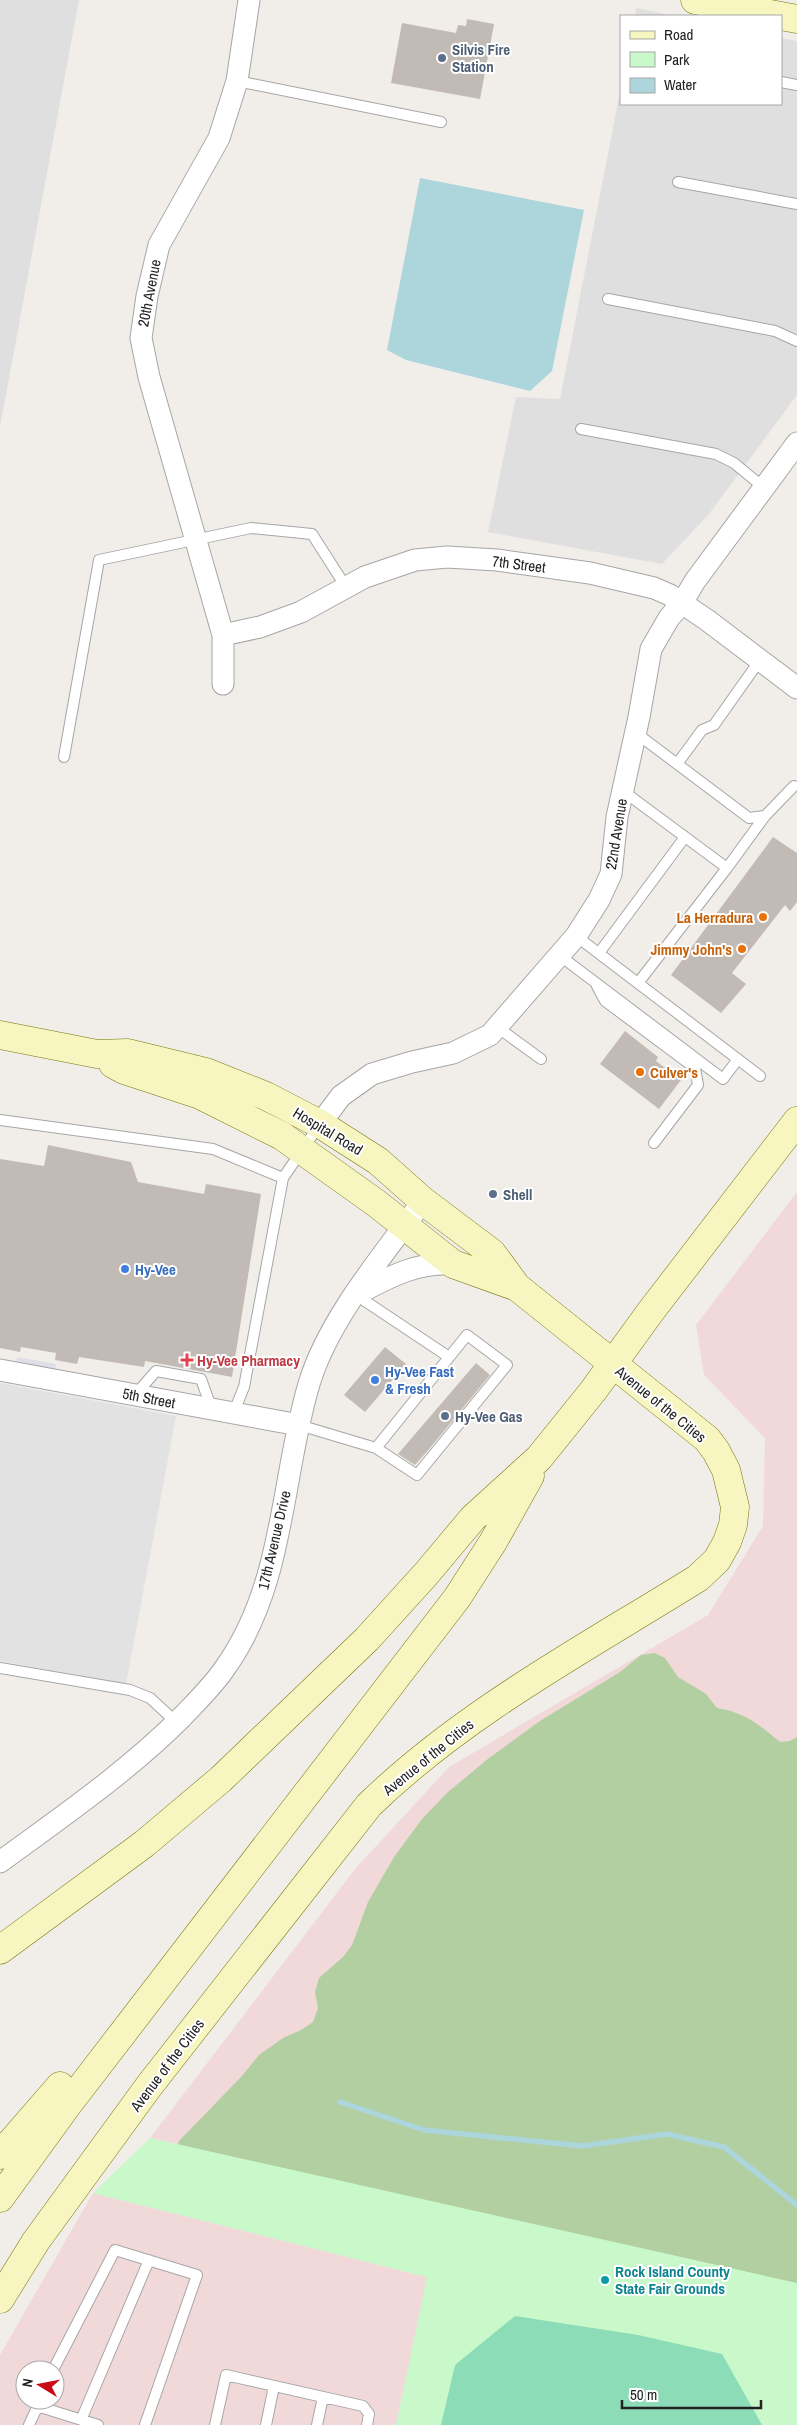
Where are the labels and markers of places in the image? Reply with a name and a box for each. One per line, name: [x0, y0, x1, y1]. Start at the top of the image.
place label: Silvis Fire Station: [452, 39, 510, 77]
marker: Silvis Fire Station: [436, 52, 448, 64]
place label: La Herradura: [676, 907, 753, 928]
marker: La Herradura: [757, 911, 769, 923]
place label: Jimmy John's: [650, 939, 732, 960]
marker: Jimmy John's: [736, 943, 748, 955]
place label: Culver's: [650, 1062, 698, 1083]
marker: Culver's: [634, 1066, 646, 1078]
place label: Shell: [503, 1184, 532, 1205]
marker: Shell: [487, 1188, 499, 1200]
place label: Hy-Vee: [135, 1259, 176, 1280]
marker: Hy-Vee: [119, 1263, 131, 1275]
place label: Hy-Vee Pharmacy: [197, 1350, 300, 1371]
marker: Hy-Vee Pharmacy: [181, 1354, 193, 1366]
place label: Hy-Vee Fast & Fresh: [385, 1361, 454, 1399]
marker: Hy-Vee Fast & Fresh: [369, 1374, 381, 1386]
place label: Hy-Vee Gas: [455, 1406, 523, 1427]
marker: Hy-Vee Gas: [439, 1410, 451, 1422]
place label: Rock Island County State Fair Grounds: [615, 2261, 730, 2299]
marker: Rock Island County State Fair Grounds: [599, 2274, 611, 2286]

